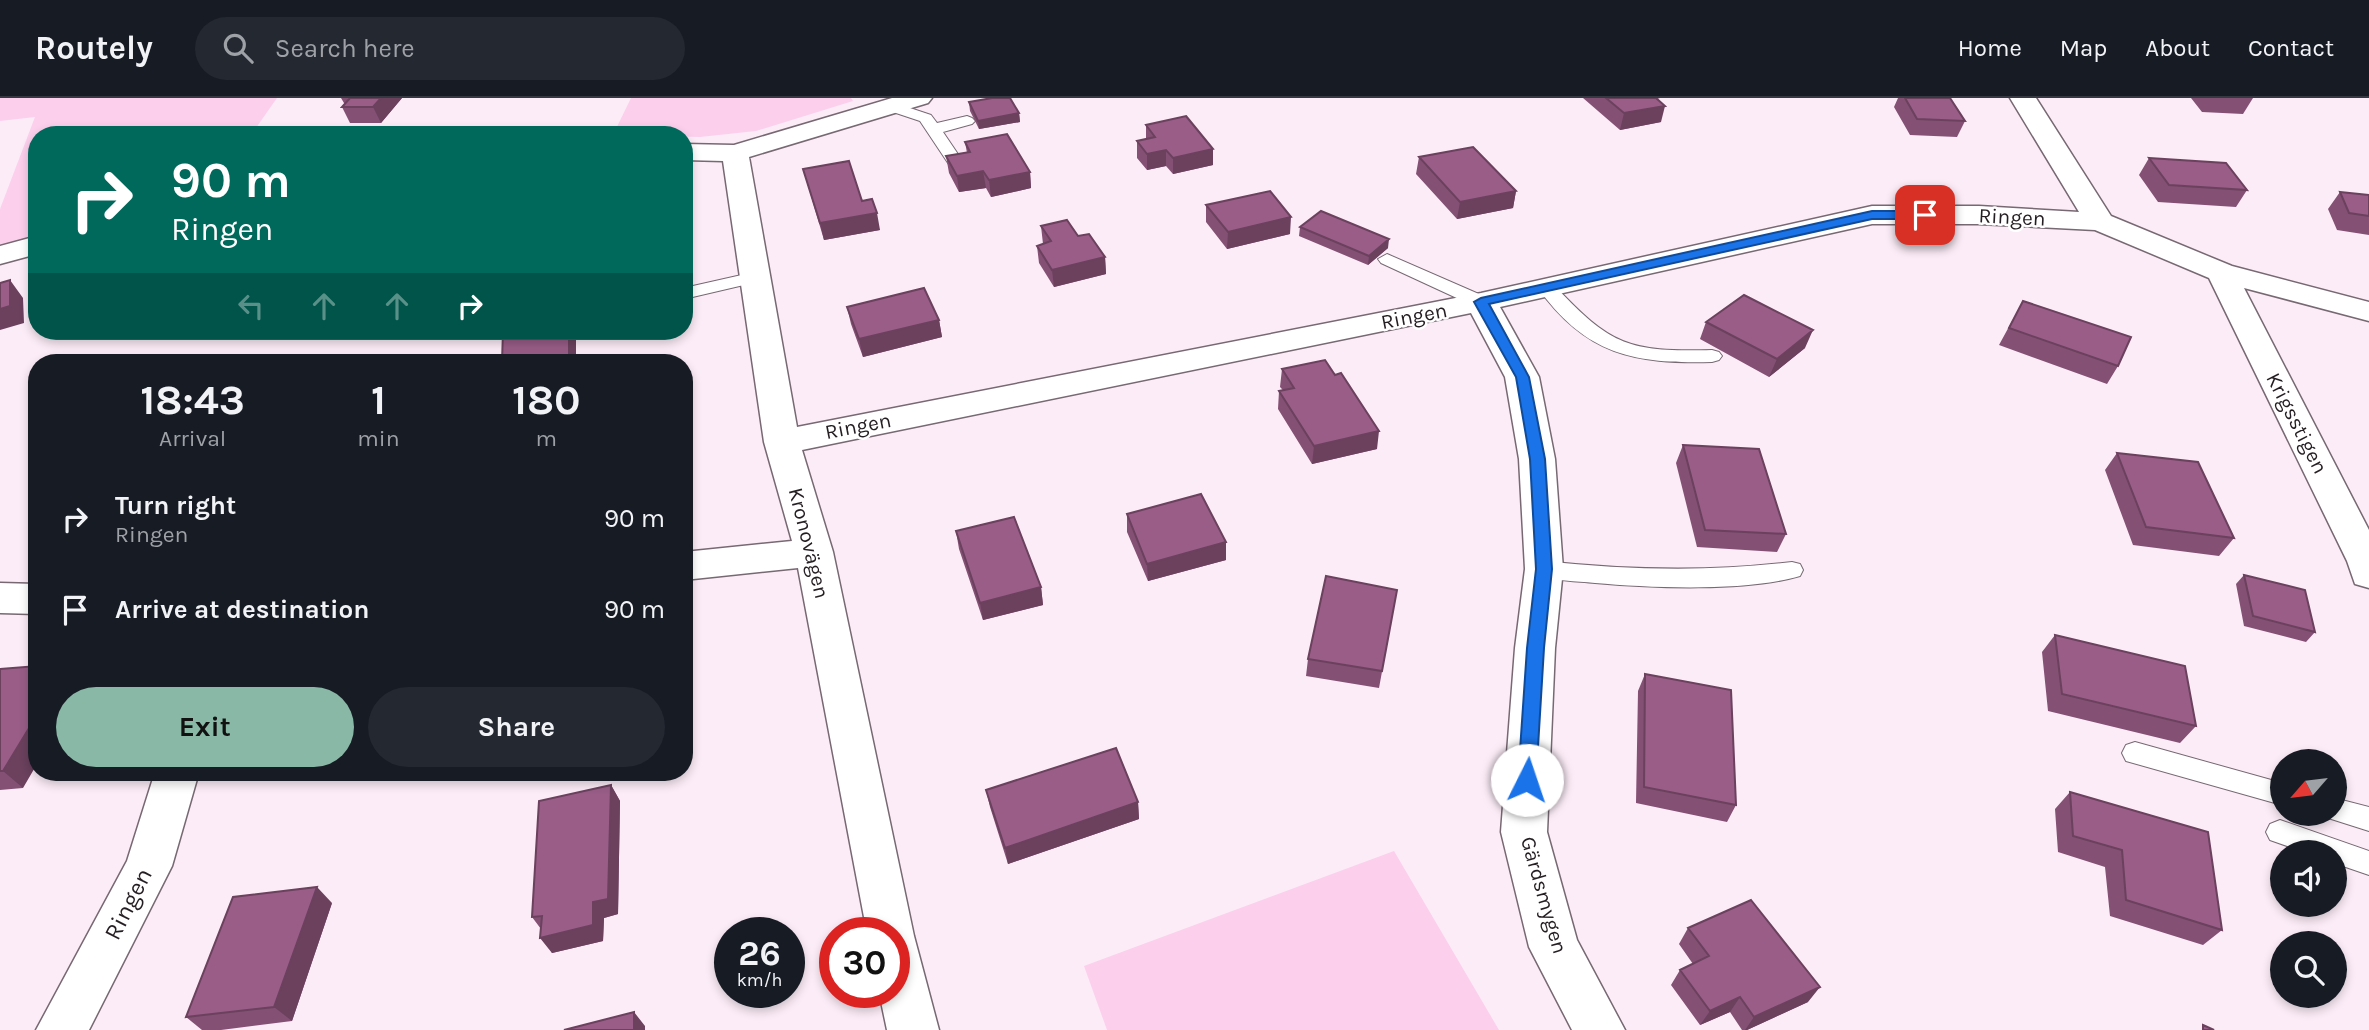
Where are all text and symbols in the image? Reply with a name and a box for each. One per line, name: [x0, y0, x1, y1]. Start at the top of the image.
search box: [195, 17, 685, 80]
text: Routely: [35, 29, 153, 67]
icon: search: [219, 29, 257, 67]
text: Search here: [275, 33, 415, 64]
text: Home: [1958, 34, 2022, 62]
text: Map: [2060, 34, 2107, 62]
text: About: [2145, 34, 2210, 62]
text: Contact: [2248, 34, 2334, 62]
text: 90 m: [171, 152, 291, 209]
icon: right: [56, 154, 147, 245]
pin: [1895, 185, 1955, 245]
icon: arrive: [1906, 196, 1944, 234]
street label: Ringen: [1978, 203, 2046, 231]
text: Ringen: [171, 211, 273, 248]
icon: left: [232, 287, 270, 325]
icon: ahead: [305, 287, 343, 325]
icon: ahead: [378, 287, 416, 325]
icon: right: [451, 287, 489, 325]
street label: Ringen: [1379, 298, 1449, 334]
street label: Krigsstigen: [2261, 369, 2333, 477]
text: 18:43: [140, 375, 245, 425]
text: 1: [371, 375, 386, 425]
text: 180: [512, 375, 581, 425]
street label: Ringen: [823, 408, 893, 444]
text: Arrival: [159, 425, 226, 452]
text: min: [357, 425, 400, 452]
text: m: [535, 425, 557, 452]
street label: Kronovägen: [784, 485, 834, 601]
text: Turn right: [115, 490, 236, 521]
icon: right: [56, 500, 94, 538]
text: 90 m: [604, 503, 665, 534]
text: Ringen: [115, 521, 189, 548]
icon: arrive: [56, 591, 94, 629]
text: Arrive at destination: [115, 594, 369, 625]
text: 90 m: [604, 594, 665, 625]
button: Exit: [56, 687, 354, 767]
button: Share: [368, 687, 665, 767]
position arrow: [1490, 743, 1564, 817]
north arrow: [2270, 749, 2347, 826]
map controls: [2270, 749, 2347, 1008]
street label: Gärdsmygen: [1516, 834, 1572, 956]
button: sound: [2270, 840, 2347, 917]
street label: Ringen: [98, 863, 158, 945]
speed limit sign: 30: [819, 917, 910, 1008]
button: search: [2270, 931, 2347, 1008]
text: 26: [738, 933, 781, 974]
text: km/h: [737, 969, 782, 991]

